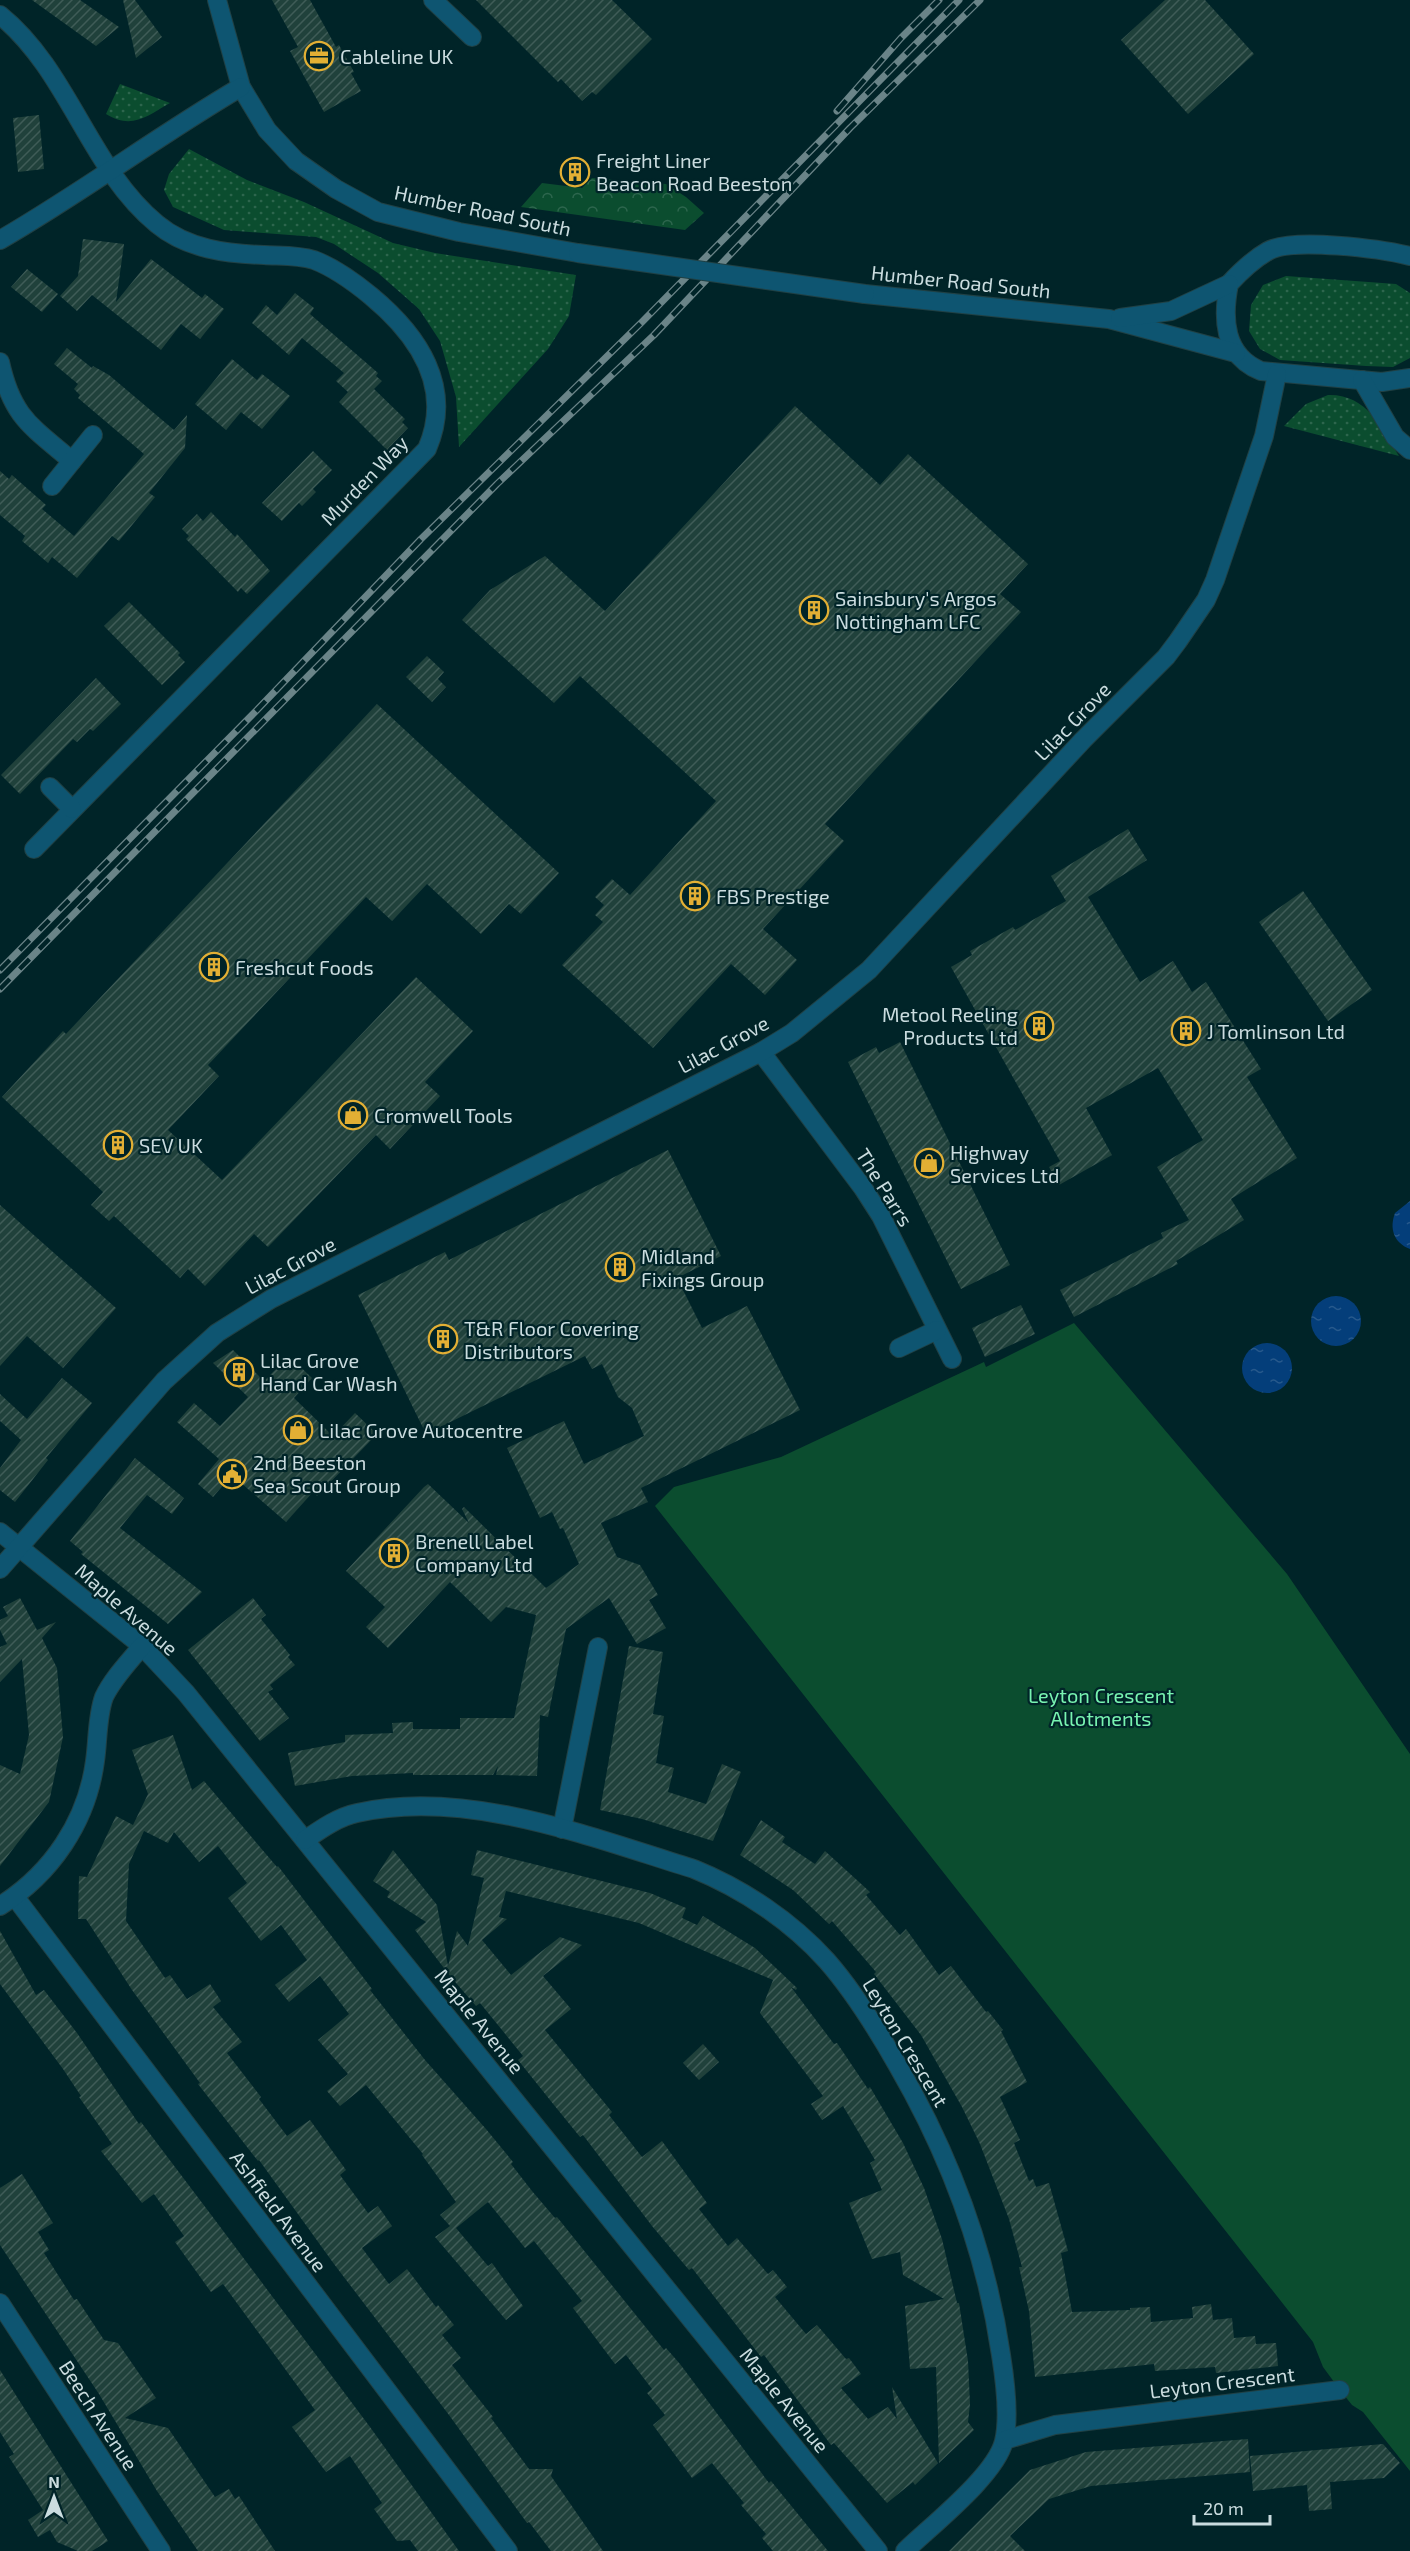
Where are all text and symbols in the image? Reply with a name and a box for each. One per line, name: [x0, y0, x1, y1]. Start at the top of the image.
office icon: Cableline UK: [303, 40, 335, 72]
place label: Cableline UK: [340, 44, 453, 68]
place label: Freight Liner Beacon Road Beeston: [596, 148, 792, 195]
building icon: Freight Liner Beacon Road Beeston: [559, 156, 591, 188]
street label: Humber Road South: [392, 180, 574, 240]
street label: Humber Road South: [870, 260, 1052, 302]
street label: Murden Way: [315, 430, 413, 530]
place label: Sainsbury's Argos Nottingham LFC: [835, 586, 997, 633]
building icon: Sainsbury's Argos Nottingham LFC: [798, 594, 830, 626]
street label: Lilac Grove: [1029, 677, 1115, 765]
building icon: FBS Prestige: [679, 880, 711, 912]
place label: FBS Prestige: [716, 884, 830, 908]
building icon: Freshcut Foods: [198, 951, 230, 983]
place label: Freshcut Foods: [235, 955, 374, 979]
place label: Metool Reeling Products Ltd: [882, 1002, 1018, 1049]
street label: Lilac Grove: [674, 1010, 772, 1078]
building icon: Metool Reeling Products Ltd: [1023, 1010, 1055, 1042]
building icon: J Tomlinson Ltd: [1170, 1015, 1202, 1047]
place label: J Tomlinson Ltd: [1207, 1019, 1345, 1043]
shop icon: Cromwell Tools: [337, 1099, 369, 1131]
place label: Cromwell Tools: [374, 1103, 513, 1127]
building icon: SEV UK: [102, 1129, 134, 1161]
place label: SEV UK: [139, 1133, 203, 1157]
place label: Highway Services Ltd: [950, 1140, 1059, 1187]
street label: The Parrs: [852, 1144, 918, 1230]
shop icon: Highway Services Ltd: [913, 1147, 945, 1179]
street label: Lilac Grove: [241, 1231, 339, 1299]
place label: Midland Fixings Group: [641, 1244, 764, 1291]
building icon: Midland Fixings Group: [604, 1251, 636, 1283]
place label: T&R Floor Covering Distributors: [464, 1316, 639, 1363]
building icon: T&R Floor Covering Distributors: [427, 1323, 459, 1355]
place label: Lilac Grove Hand Car Wash: [260, 1348, 398, 1395]
building icon: Lilac Grove Hand Car Wash: [223, 1356, 255, 1388]
shop icon: Lilac Grove Autocentre: [282, 1414, 314, 1446]
place label: Lilac Grove Autocentre: [319, 1418, 523, 1442]
place label: 2nd Beeston Sea Scout Group: [253, 1450, 401, 1497]
public building icon: 2nd Beeston Sea Scout Group: [216, 1458, 248, 1490]
place label: Brenell Label Company Ltd: [415, 1529, 533, 1576]
building icon: Brenell Label Company Ltd: [378, 1537, 410, 1569]
street label: Maple Avenue: [71, 1558, 183, 1660]
park label: Leyton Crescent Allotments: [1028, 1683, 1174, 1730]
street label: Maple Avenue: [430, 1964, 530, 2078]
street label: Leyton Crescent: [858, 1973, 954, 2111]
street label: Ashfield Avenue: [226, 2146, 332, 2276]
street label: Maple Avenue: [735, 2343, 835, 2457]
street label: Beech Avenue: [55, 2356, 143, 2474]
street label: Leyton Crescent: [1148, 2361, 1296, 2403]
north arrow: [24, 2467, 84, 2527]
text: N: [48, 2472, 60, 2491]
scale bar: [1194, 2488, 1270, 2526]
text: 20 m: [1203, 2497, 1244, 2519]

